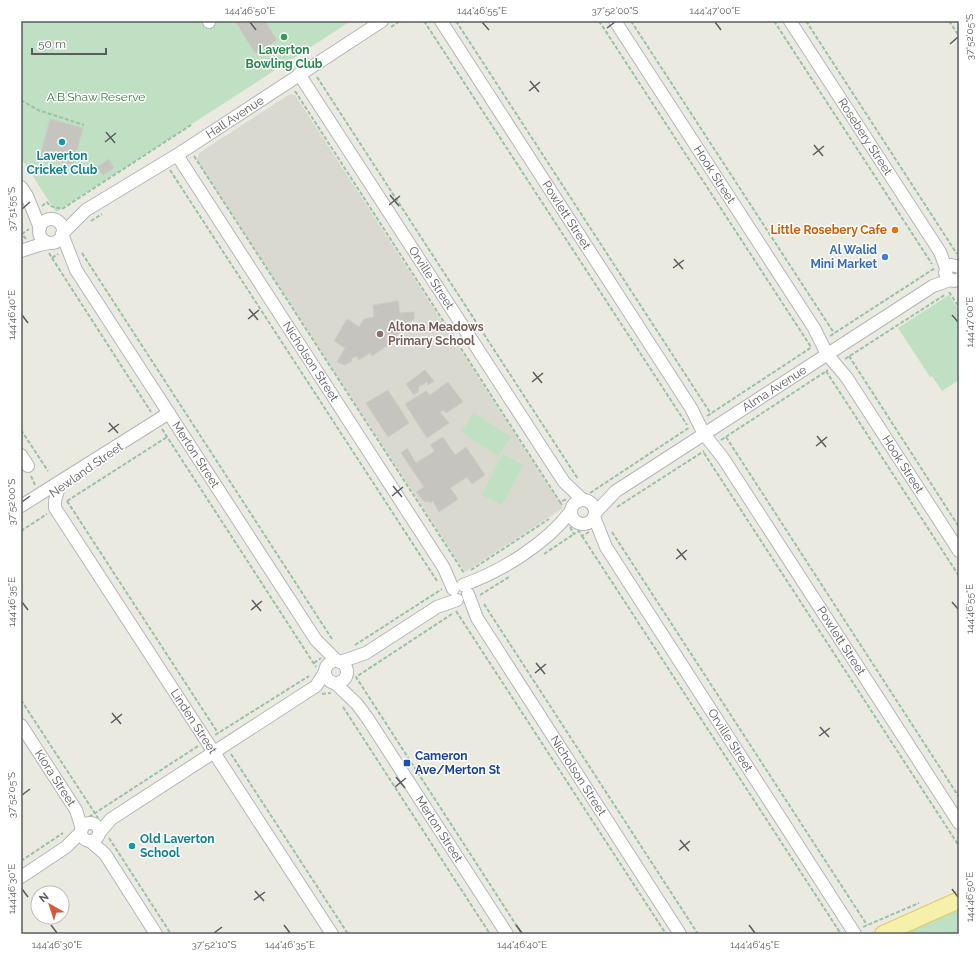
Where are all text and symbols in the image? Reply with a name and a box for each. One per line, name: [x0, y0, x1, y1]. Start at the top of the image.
text: 144°46'50"E: [225, 5, 275, 16]
text: 144°46'55"E: [457, 5, 507, 16]
text: 37°52'00"S: [592, 5, 638, 16]
text: 144°47'00"E: [690, 5, 740, 16]
text: 37°52'05"S: [964, 14, 975, 60]
scale bar: [32, 30, 106, 56]
marker: Laverton Bowling Club: [279, 32, 289, 42]
text: 50 m: [38, 37, 66, 51]
place label: Laverton Bowling Club: [246, 43, 323, 71]
park label: A.B.Shaw Reserve: [47, 90, 145, 104]
street label: Hall Avenue: [203, 93, 266, 141]
street label: Rosebery Street: [835, 96, 895, 178]
marker: Laverton Cricket Club: [57, 137, 67, 147]
street label: Hook Street: [691, 143, 738, 206]
place label: Laverton Cricket Club: [27, 149, 98, 177]
street label: Powlett Street: [539, 178, 594, 252]
text: 37°51'55"S: [6, 187, 17, 231]
place label: Little Rosebery Cafe: [770, 223, 887, 237]
marker: Little Rosebery Cafe: [890, 225, 900, 235]
place label: Al Walid Mini Market: [810, 243, 877, 271]
street label: Orville Street: [406, 244, 457, 312]
marker: Al Walid Mini Market: [880, 252, 890, 262]
text: 144°46'40"E: [6, 290, 17, 340]
text: 144°47'00"E: [964, 297, 975, 347]
street label: Nicholson Street: [280, 319, 341, 404]
place label: Altona Meadows Primary School: [388, 320, 484, 348]
marker: Altona Meadows Primary School: [375, 329, 385, 339]
street label: Alma Avenue: [740, 363, 809, 415]
street label: Merton Street: [169, 419, 223, 491]
street label: Hook Street: [879, 433, 927, 496]
street label: Newland Street: [47, 439, 125, 501]
text: 37°52'00"S: [6, 479, 17, 525]
text: 144°46'35"E: [6, 577, 17, 627]
text: 144°46'55"E: [964, 584, 975, 634]
street label: Powlett Street: [814, 604, 868, 678]
street label: Linden Street: [168, 686, 220, 757]
street label: Orville Street: [705, 706, 756, 774]
street label: Nicholson Street: [547, 733, 609, 818]
street label: Kiora Street: [32, 747, 79, 809]
place label: Cameron Ave/Merton St: [415, 749, 501, 777]
marker: Cameron Ave/Merton St: [402, 758, 412, 768]
text: 37°52'05"S: [6, 772, 17, 818]
street label: Merton Street: [413, 793, 466, 865]
place label: Old Laverton School: [140, 832, 214, 860]
marker: Old Laverton School: [127, 841, 137, 851]
text: 144°46'30"E: [6, 864, 17, 914]
text: 144°46'50"E: [964, 872, 975, 922]
north arrow: [30, 885, 70, 925]
text: N: [37, 890, 51, 905]
text: 144°46'30"E: [32, 939, 82, 950]
text: 37°52'10"S: [191, 939, 237, 950]
text: 144°46'35"E: [265, 939, 315, 950]
text: 144°46'40"E: [497, 939, 547, 950]
text: 144°46'45"E: [730, 939, 780, 950]

